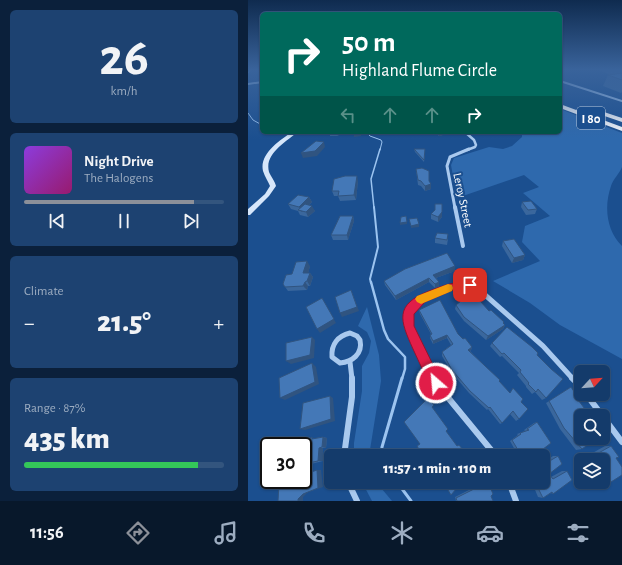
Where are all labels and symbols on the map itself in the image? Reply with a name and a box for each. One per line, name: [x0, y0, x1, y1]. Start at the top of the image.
road number: I 80: [577, 107, 605, 129]
street label: Leroy Street: [450, 172, 475, 229]
pin: [453, 268, 487, 302]
position arrow: [415, 362, 457, 404]
north arrow: [574, 365, 610, 401]
speed limit sign: 30: [260, 437, 312, 489]

